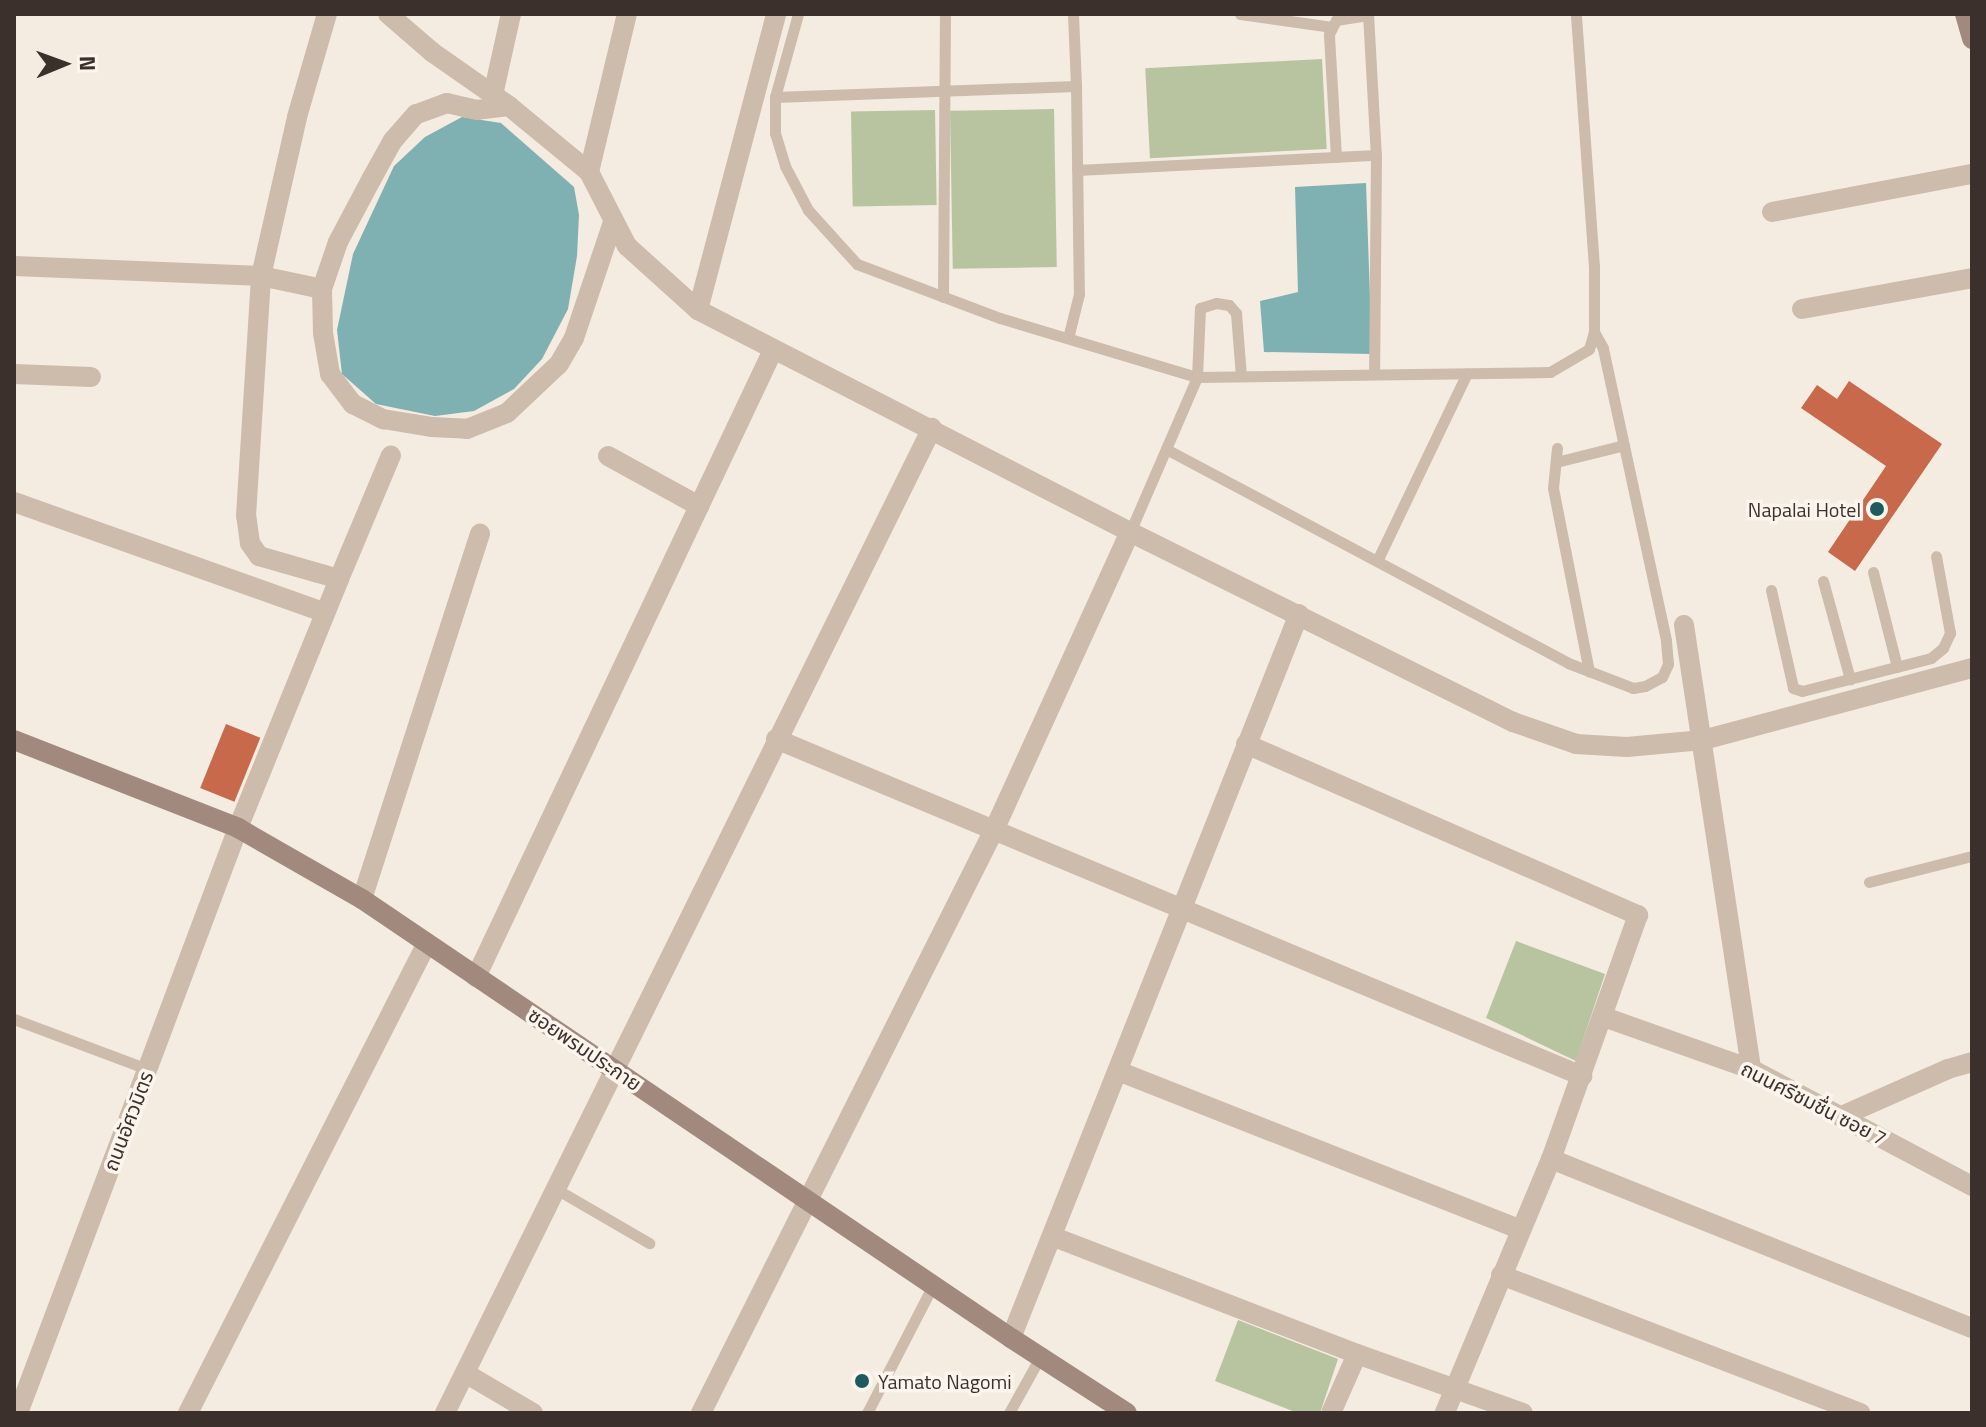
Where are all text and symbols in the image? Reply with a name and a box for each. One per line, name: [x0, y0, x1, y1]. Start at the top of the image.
north arrow: [24, 24, 104, 104]
text: N: [71, 56, 105, 72]
place label: Napalai Hotel: [1748, 497, 1861, 521]
marker: Napalai Hotel: [1868, 500, 1886, 518]
street label: ซอยพรมประกาย: [524, 1002, 646, 1096]
street label: ถนนศรีชมชื่น ซอย 7: [1737, 1056, 1891, 1150]
street label: ถนนอัศวมิตร: [98, 1068, 158, 1174]
place label: Yamato Nagomi: [878, 1369, 1012, 1393]
marker: Yamato Nagomi: [853, 1372, 871, 1390]

